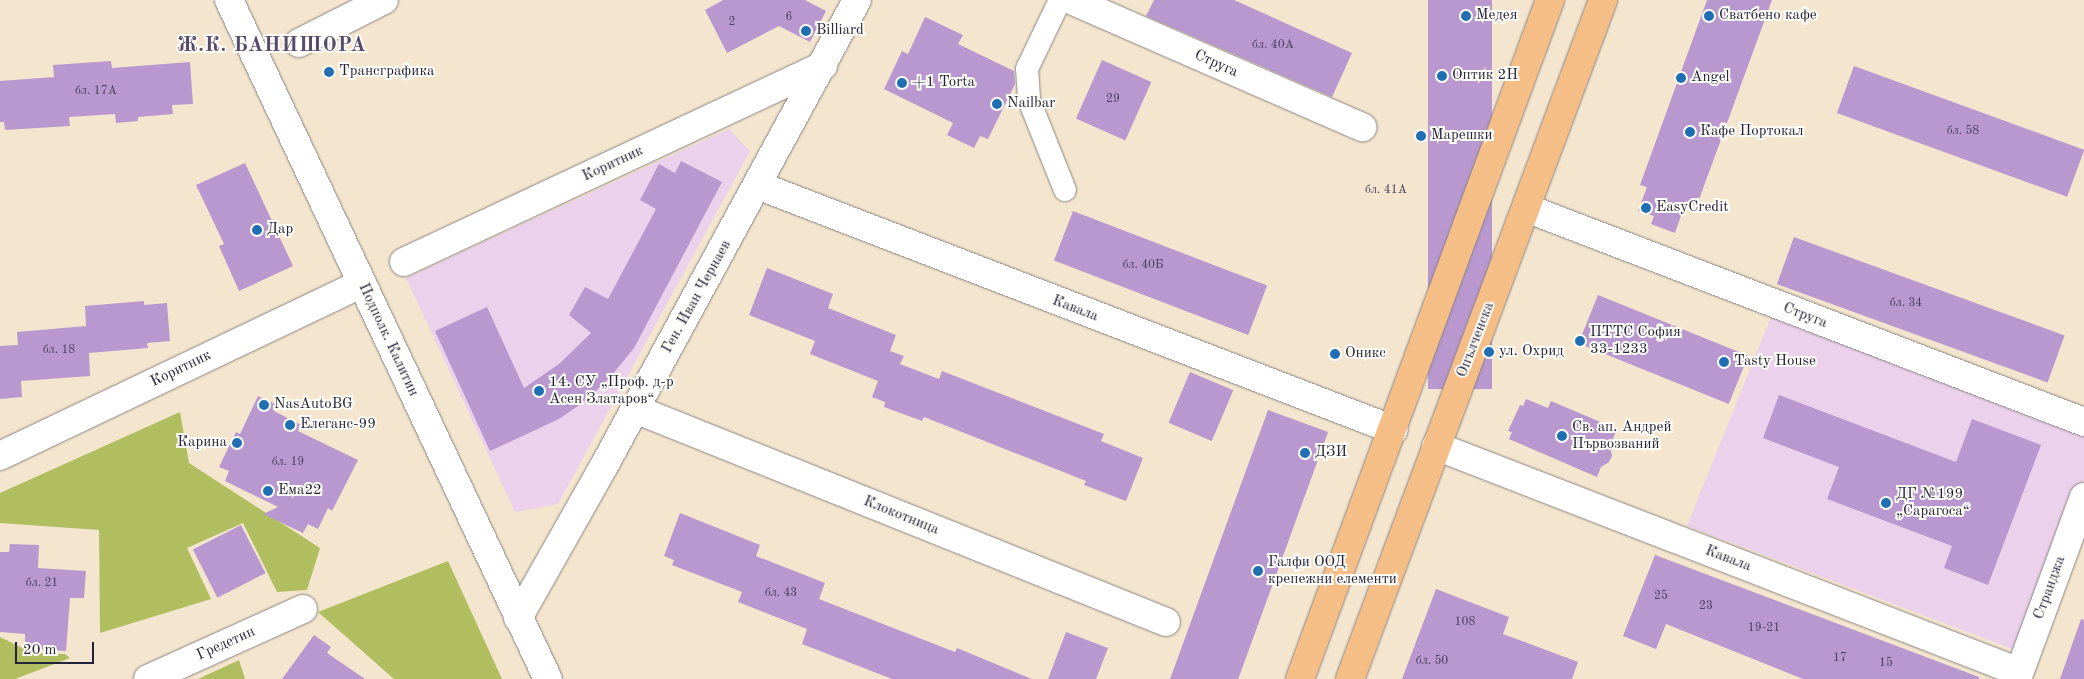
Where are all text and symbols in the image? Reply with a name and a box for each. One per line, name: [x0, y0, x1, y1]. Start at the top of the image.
place label: Медея: [1476, 7, 1518, 25]
place label: Сватбено кафе: [1719, 7, 1817, 25]
marker: Медея: [1460, 10, 1472, 22]
marker: Сватбено кафе: [1703, 10, 1715, 22]
house number: 6: [786, 11, 792, 25]
house number: 2: [729, 16, 735, 30]
place label: Billiard: [816, 22, 864, 40]
marker: Billiard: [800, 25, 812, 37]
district label: Ж.К. БАНИШОРА: [176, 34, 368, 58]
house number: бл. 40А: [1252, 39, 1294, 53]
street label: Струга: [1191, 46, 1241, 82]
place label: Трансграфика: [339, 63, 434, 81]
marker: Трансграфика: [323, 66, 335, 78]
place label: Оптик 2Н: [1452, 67, 1518, 85]
place label: Angel: [1691, 69, 1730, 87]
marker: Оптик 2Н: [1436, 70, 1448, 82]
marker: Angel: [1675, 72, 1687, 84]
place label: +1 Torta: [912, 74, 975, 92]
marker: +1 Torta: [896, 77, 908, 89]
house number: бл. 17А: [75, 85, 117, 99]
house number: 29: [1106, 93, 1120, 107]
place label: Nailbar: [1007, 95, 1055, 113]
marker: Nailbar: [991, 98, 1003, 110]
place label: Кафе Портокал: [1700, 123, 1803, 141]
house number: бл. 58: [1947, 125, 1979, 139]
marker: Кафе Портокал: [1684, 126, 1696, 138]
place label: Марешки: [1431, 127, 1493, 145]
marker: Марешки: [1415, 130, 1427, 142]
street label: Коритник: [580, 142, 646, 186]
house number: бл. 41А: [1365, 184, 1407, 198]
place label: EasyCredit: [1656, 199, 1728, 217]
marker: EasyCredit: [1640, 202, 1652, 214]
place label: Дар: [267, 221, 293, 239]
marker: Дар: [251, 224, 263, 236]
street label: Ген. Иван Чернаев: [659, 237, 735, 357]
house number: бл. 40Б: [1122, 259, 1164, 273]
street label: Подполк. Калитин: [354, 281, 422, 399]
street label: Кавала: [1049, 292, 1101, 326]
house number: бл. 34: [1890, 297, 1922, 311]
street label: Струга: [1780, 299, 1830, 333]
street label: Опълченска: [1453, 300, 1499, 380]
place label: ПТТС София 33-1233: [1590, 323, 1681, 358]
marker: ПТТС София 33-1233: [1574, 335, 1586, 347]
place label: ул. Охрид: [1499, 343, 1564, 361]
house number: бл. 18: [43, 344, 75, 358]
place label: Оникс: [1345, 345, 1386, 363]
marker: ул. Охрид: [1483, 346, 1495, 358]
street label: Коритник: [148, 347, 214, 391]
marker: Оникс: [1329, 348, 1341, 360]
place label: Tasty House: [1734, 353, 1816, 371]
marker: Tasty House: [1718, 356, 1730, 368]
place label: 14. СУ „Проф. д-р Асен Златаров“: [549, 373, 674, 408]
marker: 14. СУ „Проф. д-р Асен Златаров“: [533, 385, 545, 397]
place label: NasAutoBG: [274, 396, 353, 414]
marker: NasAutoBG: [258, 399, 270, 411]
place label: Елеганс-99: [300, 416, 376, 434]
place label: Св. ап. Андрей Първозваний: [1572, 418, 1671, 453]
marker: Елеганс-99: [284, 419, 296, 431]
marker: Св. ап. Андрей Първозваний: [1556, 430, 1568, 442]
place label: Карина: [177, 434, 227, 452]
marker: Карина: [231, 437, 243, 449]
place label: ДЗИ: [1315, 444, 1347, 462]
marker: ДЗИ: [1299, 447, 1311, 459]
house number: бл. 19: [272, 456, 304, 470]
place label: Ема22: [278, 482, 322, 500]
marker: Ема22: [262, 485, 274, 497]
place label: ДГ №199 „Сарагоса“: [1896, 485, 1970, 520]
street label: Клокотница: [861, 493, 941, 539]
marker: ДГ №199 „Сарагоса“: [1880, 497, 1892, 509]
street label: Кавала: [1702, 542, 1754, 576]
place label: Галфи ООД крепежни елементи: [1268, 553, 1397, 588]
street label: Странджа: [2030, 554, 2070, 622]
marker: Галфи ООД крепежни елементи: [1252, 565, 1264, 577]
house number: бл. 21: [26, 577, 58, 591]
house number: бл. 43: [765, 587, 797, 601]
house number: 25: [1654, 590, 1668, 604]
house number: 23: [1699, 600, 1713, 614]
house number: 108: [1455, 616, 1475, 630]
house number: 19-21: [1748, 622, 1780, 636]
street label: Гредетин: [194, 623, 258, 665]
scale bar: [18, 632, 96, 664]
text: 20 m: [23, 643, 57, 658]
house number: 17: [1833, 652, 1847, 666]
house number: бл. 50: [1416, 655, 1448, 669]
house number: 15: [1879, 657, 1893, 671]

